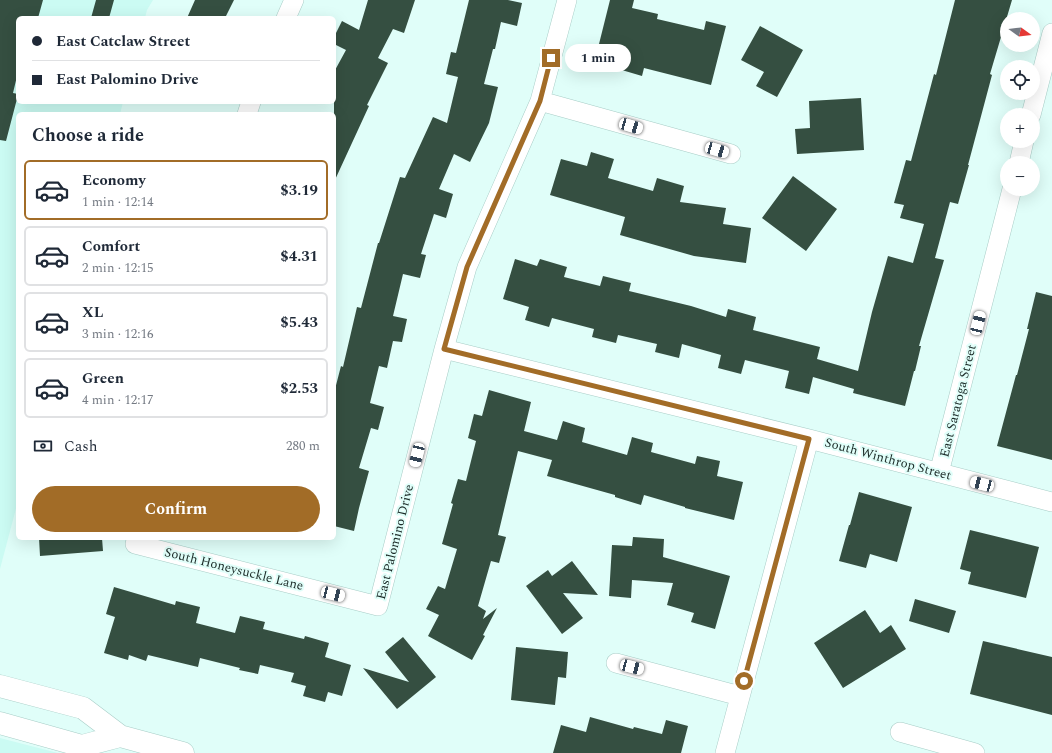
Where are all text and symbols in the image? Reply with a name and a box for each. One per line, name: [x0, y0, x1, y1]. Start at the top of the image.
north arrow: [1000, 12, 1040, 52]
map controls: [1000, 12, 1040, 196]
text: East Catclaw Street: [56, 30, 190, 53]
callout: 1 min: [565, 44, 631, 72]
text: 1 min: [581, 48, 615, 68]
route end: [542, 49, 560, 67]
button: locate: [1000, 60, 1040, 100]
text: East Palomino Drive: [56, 68, 199, 91]
button: +: [1000, 108, 1040, 148]
car: [618, 117, 644, 135]
text: Choose a ride: [32, 122, 144, 149]
car: [704, 141, 730, 159]
button: −: [1000, 156, 1040, 196]
text: Economy: [82, 169, 146, 192]
icon: car: [34, 172, 70, 208]
text: $3.19: [280, 179, 318, 202]
text: 1 min · 12:14: [82, 192, 154, 212]
text: Comfort: [82, 235, 140, 258]
icon: car: [34, 238, 70, 274]
text: $4.31: [280, 245, 318, 268]
text: 2 min · 12:15: [82, 258, 154, 278]
text: XL: [82, 301, 103, 324]
icon: car: [34, 304, 70, 340]
car: [969, 310, 987, 336]
text: $5.43: [280, 311, 318, 334]
text: 3 min · 12:16: [82, 324, 154, 344]
street label: East Saratoga Street: [934, 342, 982, 460]
text: Green: [82, 367, 124, 390]
icon: car: [34, 370, 70, 406]
text: $2.53: [280, 377, 318, 400]
text: 4 min · 12:17: [82, 390, 154, 410]
street label: South Winthrop Street: [823, 432, 954, 486]
icon: cash: [32, 435, 54, 457]
text: Cash: [64, 435, 97, 458]
text: 280 m: [286, 436, 320, 456]
car: [408, 442, 426, 468]
car: [969, 475, 995, 493]
street label: East Palomino Drive: [371, 482, 419, 602]
button: Confirm: [32, 486, 320, 532]
street label: South Honeysuckle Lane: [162, 542, 306, 596]
car: [320, 585, 346, 603]
car: [619, 658, 645, 676]
route start: [735, 672, 753, 690]

